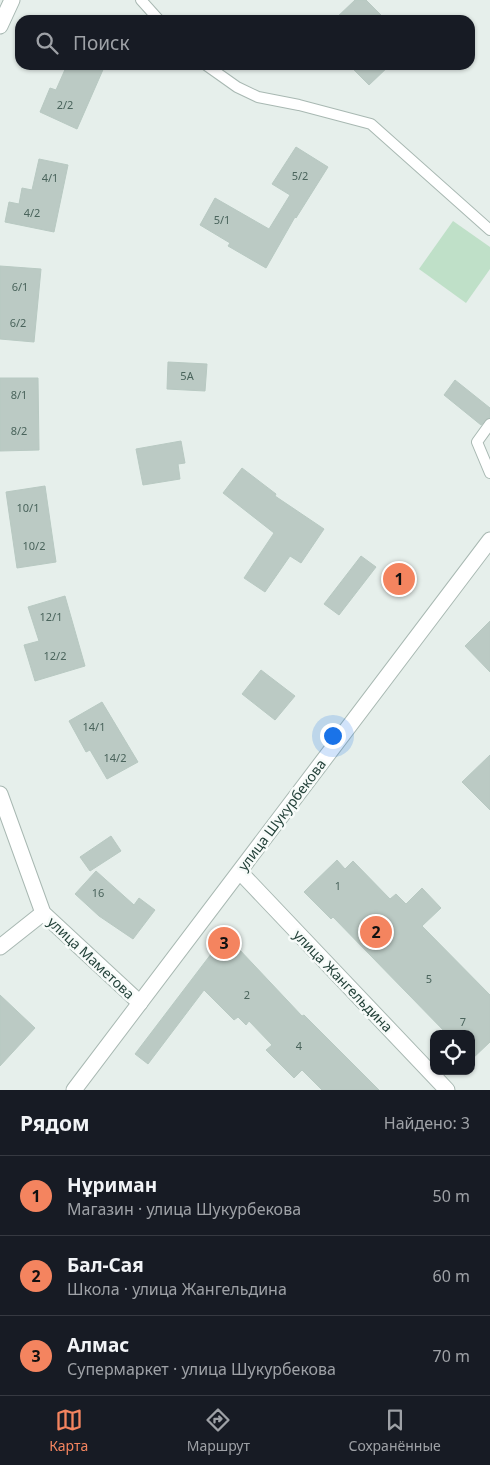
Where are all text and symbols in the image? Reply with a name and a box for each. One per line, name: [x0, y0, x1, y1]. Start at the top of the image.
search box: [15, 15, 475, 70]
icon: search: [33, 29, 61, 57]
text: Поиск: [73, 30, 129, 56]
house number: 2/2: [57, 97, 73, 112]
house number: 5/2: [292, 168, 308, 183]
house number: 4/1: [42, 170, 58, 185]
house number: 4/2: [24, 205, 40, 220]
house number: 5/1: [214, 212, 230, 227]
house number: 6/1: [12, 279, 28, 294]
house number: 6/2: [10, 315, 26, 330]
house number: 5А: [180, 368, 195, 383]
house number: 8/1: [11, 387, 27, 402]
house number: 8/2: [11, 423, 27, 438]
house number: 10/1: [17, 500, 39, 515]
house number: 10/2: [23, 538, 45, 553]
pin: 1: [383, 560, 415, 598]
house number: 12/1: [40, 609, 62, 624]
house number: 12/2: [44, 648, 66, 663]
house number: 14/1: [83, 719, 105, 734]
your location: [320, 723, 346, 749]
house number: 14/2: [104, 750, 126, 765]
street label: улица Шукурбекова: [233, 755, 330, 874]
house number: 1: [335, 878, 341, 893]
house number: 16: [92, 885, 104, 900]
street label: улица Маметова: [44, 912, 139, 1003]
pin: 2: [360, 913, 392, 951]
pin: 3: [208, 924, 240, 962]
street label: улица Жангельдина: [290, 925, 397, 1036]
house number: 5: [426, 971, 432, 986]
house number: 2: [244, 987, 250, 1002]
house number: 7: [460, 1014, 466, 1029]
map controls: [430, 1030, 475, 1075]
button: locate: [430, 1030, 475, 1075]
house number: 4: [296, 1038, 303, 1053]
text: Рядом: [20, 1109, 90, 1137]
text: Найдено: 3: [384, 1112, 470, 1134]
text: Нұриман: [67, 1172, 157, 1198]
text: 1: [31, 1185, 41, 1207]
text: 50 m: [433, 1185, 470, 1207]
text: Магазин · улица Шукурбекова: [67, 1198, 301, 1220]
text: Бал-Сая: [67, 1252, 144, 1278]
text: 2: [31, 1265, 41, 1287]
text: 60 m: [433, 1265, 470, 1287]
text: Школа · улица Жангельдина: [67, 1278, 287, 1300]
text: Алмас: [67, 1332, 129, 1358]
text: 3: [31, 1345, 41, 1367]
text: 70 m: [433, 1345, 470, 1367]
text: Супермаркет · улица Шукурбекова: [67, 1358, 336, 1380]
tab: Карта: [49, 1406, 88, 1455]
tab: Маршрут: [187, 1406, 250, 1455]
tab: Сохранённые: [348, 1406, 441, 1455]

